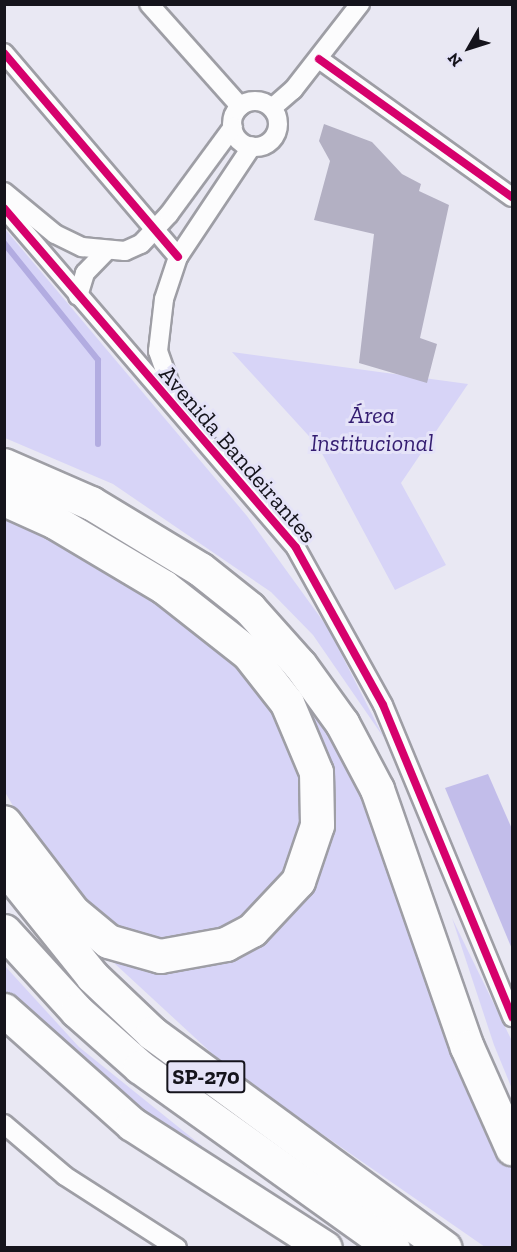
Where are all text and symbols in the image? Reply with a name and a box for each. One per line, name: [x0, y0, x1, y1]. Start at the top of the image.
north arrow: [439, 18, 499, 78]
text: N: [443, 49, 466, 70]
street label: Avenida Bandeirantes: [153, 360, 323, 548]
park label: Área Institucional: [310, 401, 434, 457]
road number: SP-270: [166, 1058, 246, 1096]

